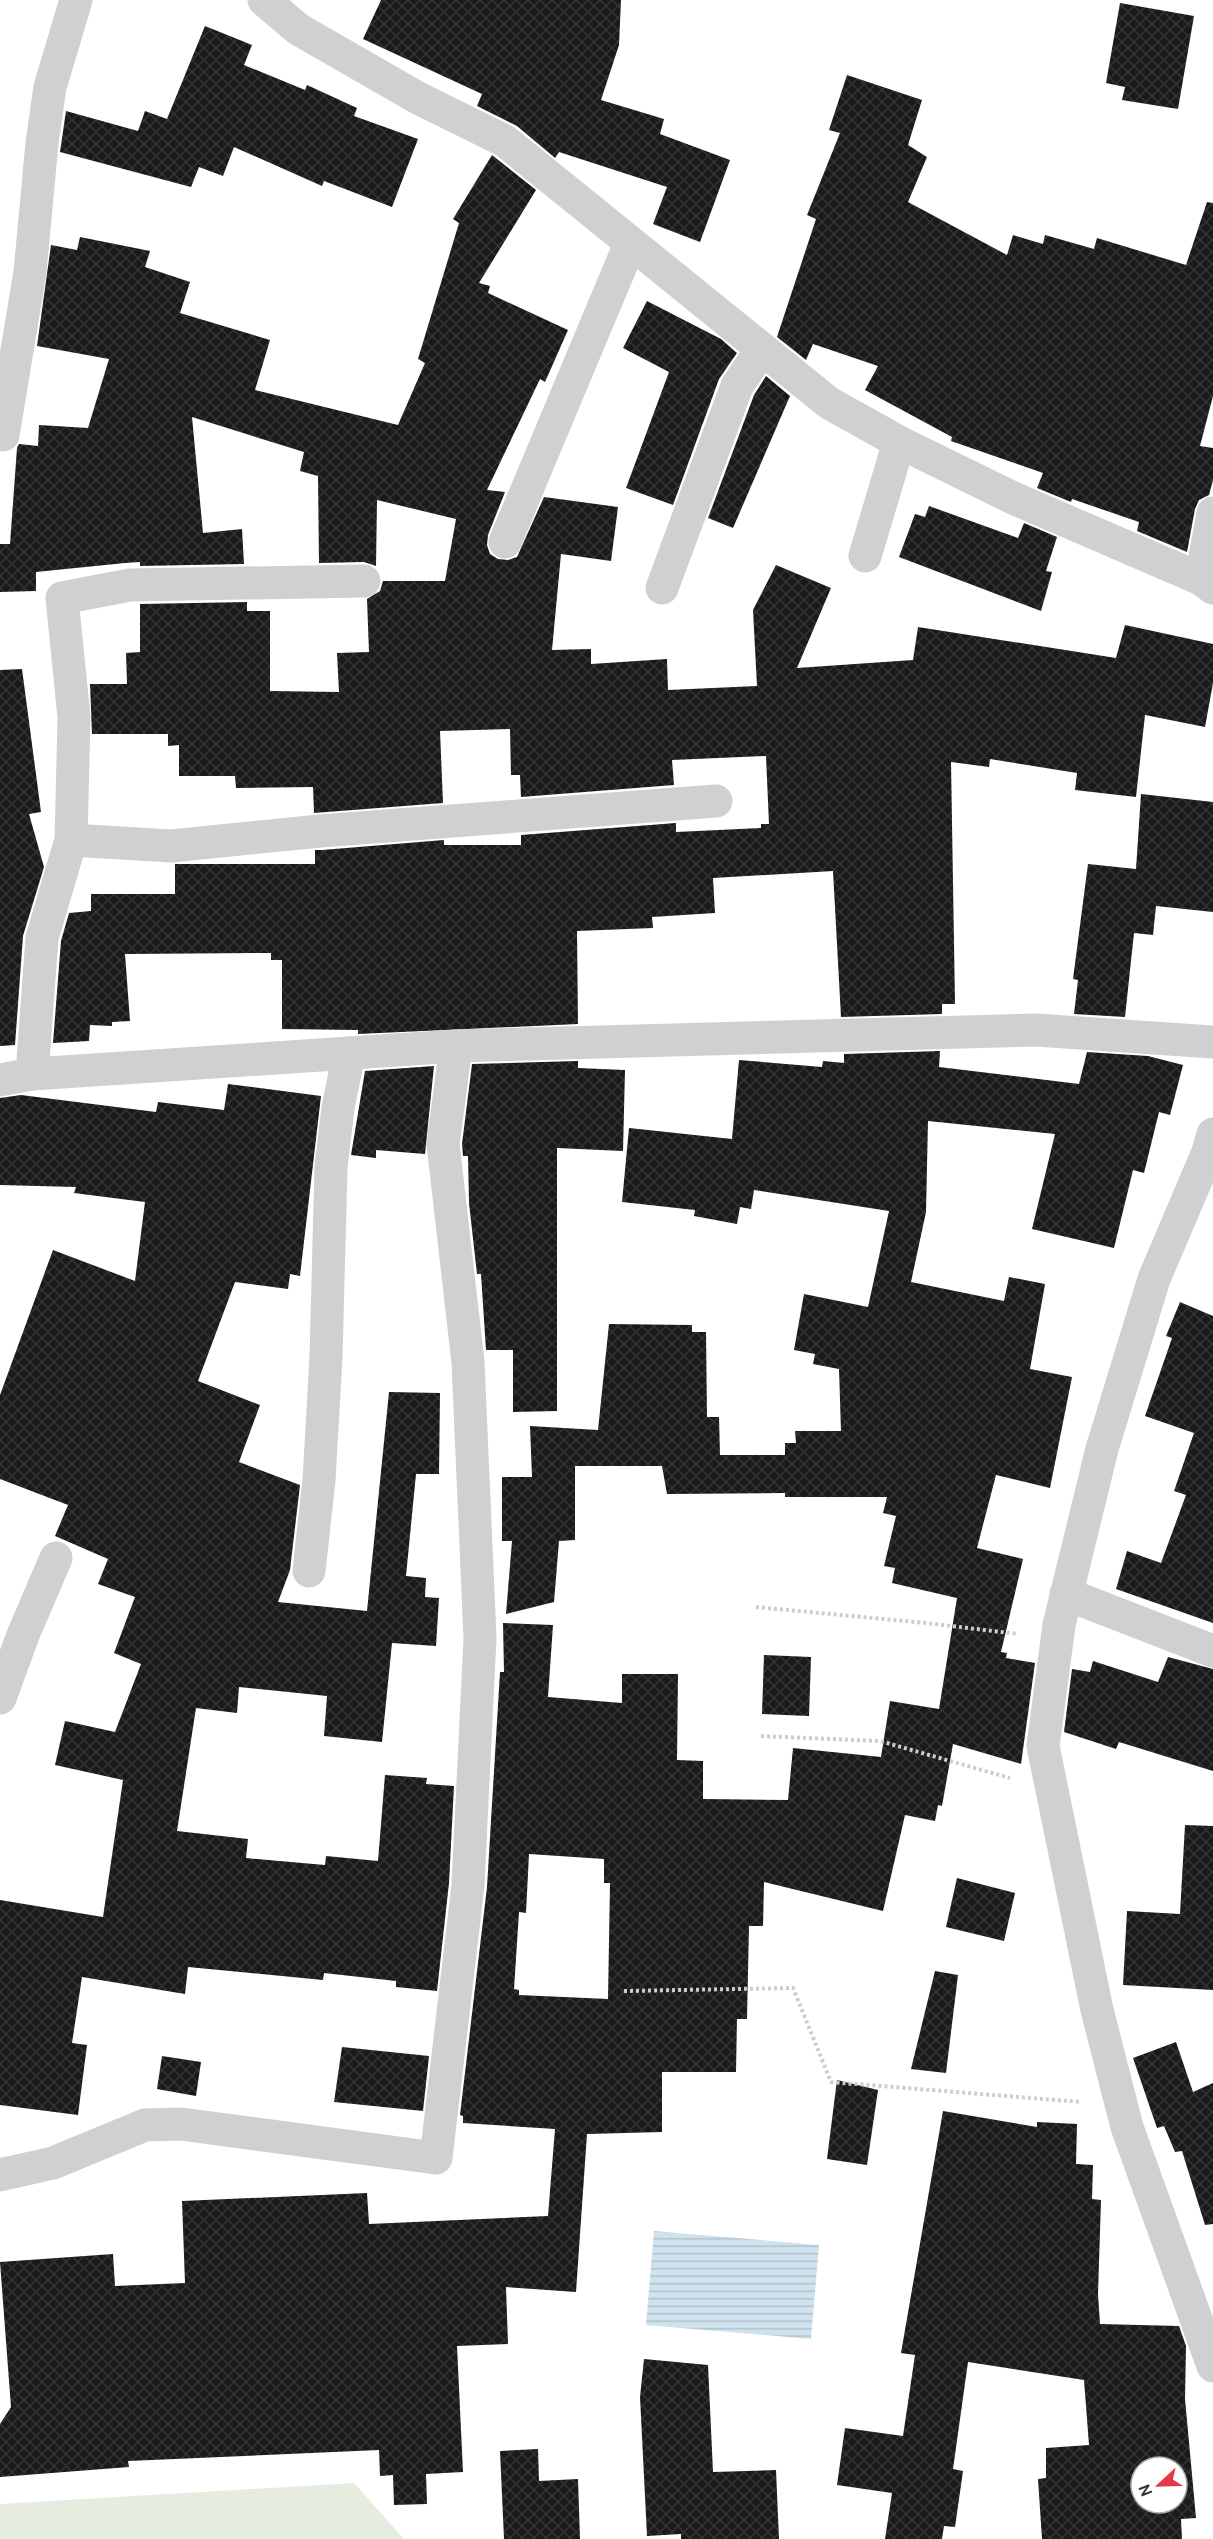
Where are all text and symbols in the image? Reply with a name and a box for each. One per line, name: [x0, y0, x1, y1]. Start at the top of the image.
north arrow: [1129, 2455, 1189, 2515]
text: N: [1135, 2482, 1156, 2499]

